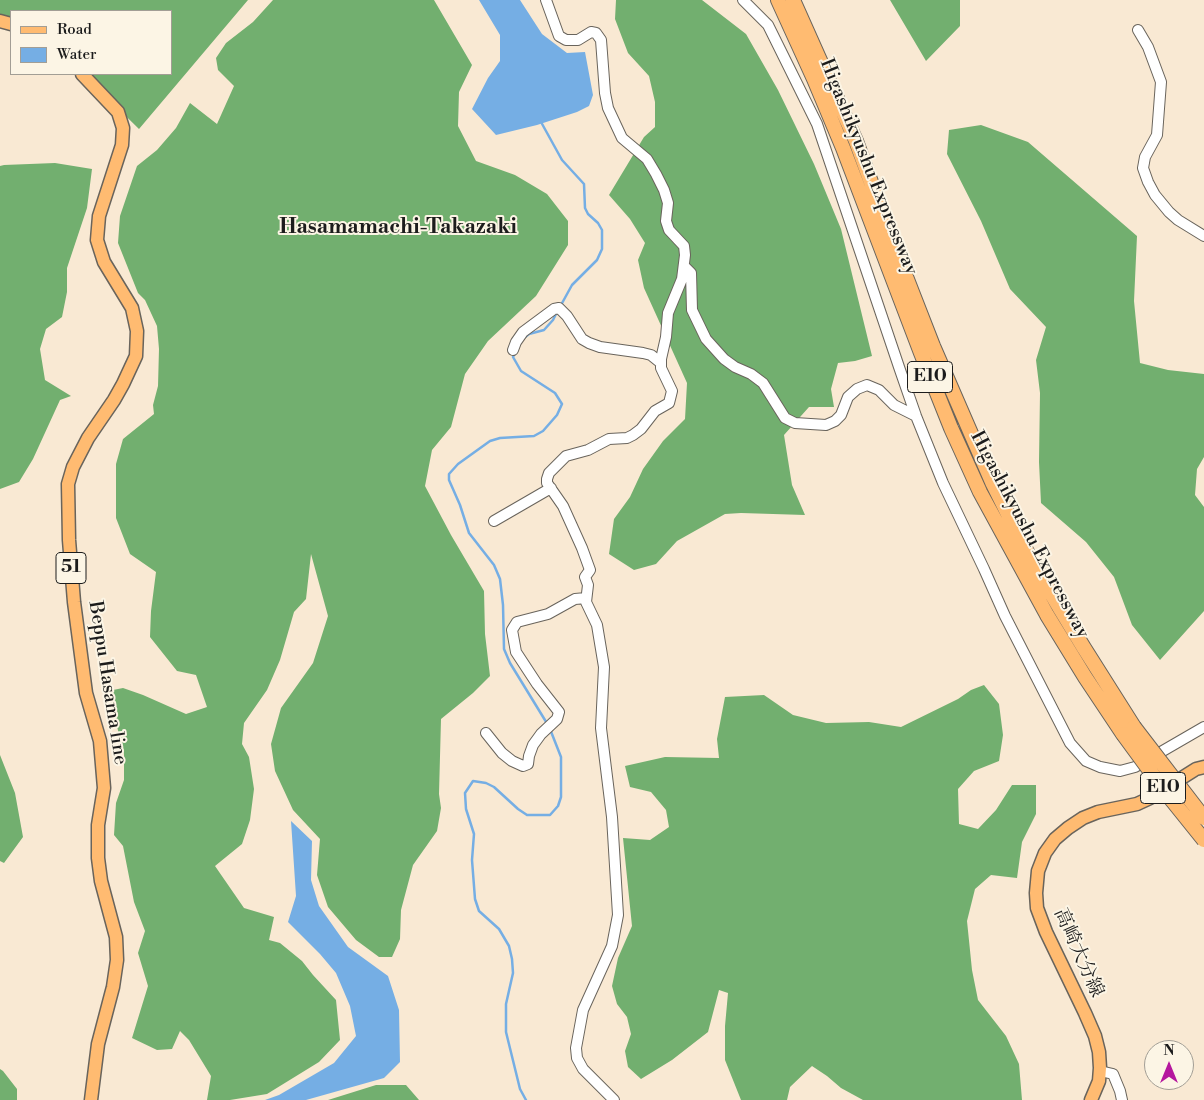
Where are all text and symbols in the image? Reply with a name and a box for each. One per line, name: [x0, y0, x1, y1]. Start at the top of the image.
legend: [10, 10, 172, 75]
text: Road: [57, 20, 92, 39]
text: Water: [57, 45, 96, 64]
street label: Higashikyushu Expressway: [814, 56, 922, 278]
district label: Hasamamachi-Takazaki: [279, 215, 517, 241]
road number: E10: [908, 362, 952, 392]
street label: Higashikyushu Expressway: [965, 428, 1093, 642]
road number: 51: [56, 552, 86, 584]
street label: Beppu Hasama line: [83, 600, 131, 766]
road number: E10: [1140, 772, 1186, 804]
street label: 高崎大分線: [1048, 905, 1108, 1001]
north arrow: [1144, 1040, 1194, 1090]
text: N: [1163, 1042, 1175, 1060]

